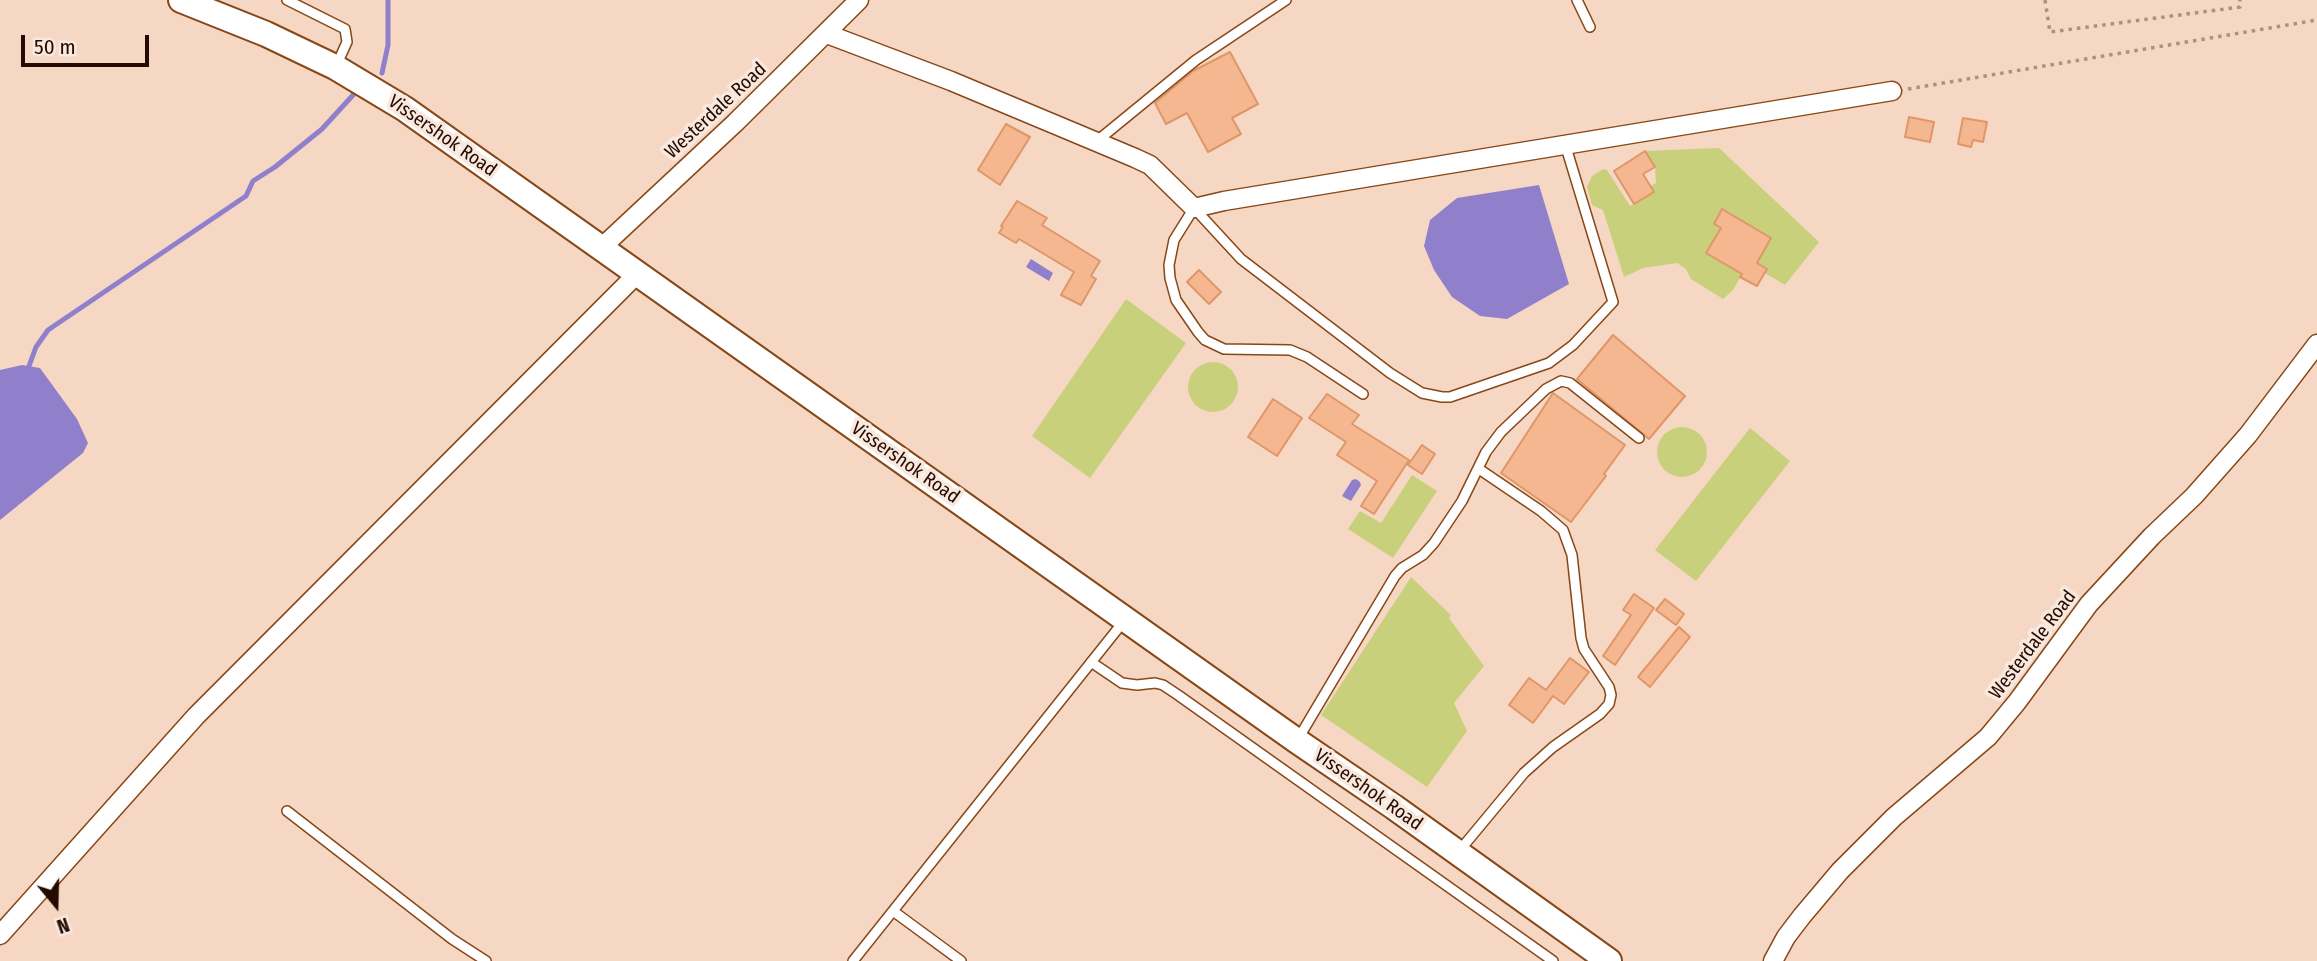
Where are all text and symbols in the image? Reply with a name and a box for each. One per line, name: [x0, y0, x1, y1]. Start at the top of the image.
scale bar: [24, 21, 152, 65]
text: 50 m: [34, 34, 76, 60]
street label: Westerdale Road: [661, 58, 771, 164]
street label: Vissershok Road: [383, 90, 501, 182]
street label: Vissershok Road: [846, 417, 964, 509]
street label: Westerdale Road: [1985, 586, 2081, 704]
street label: Vissershok Road: [1309, 744, 1427, 836]
north arrow: [21, 870, 91, 940]
text: N: [54, 913, 72, 938]

